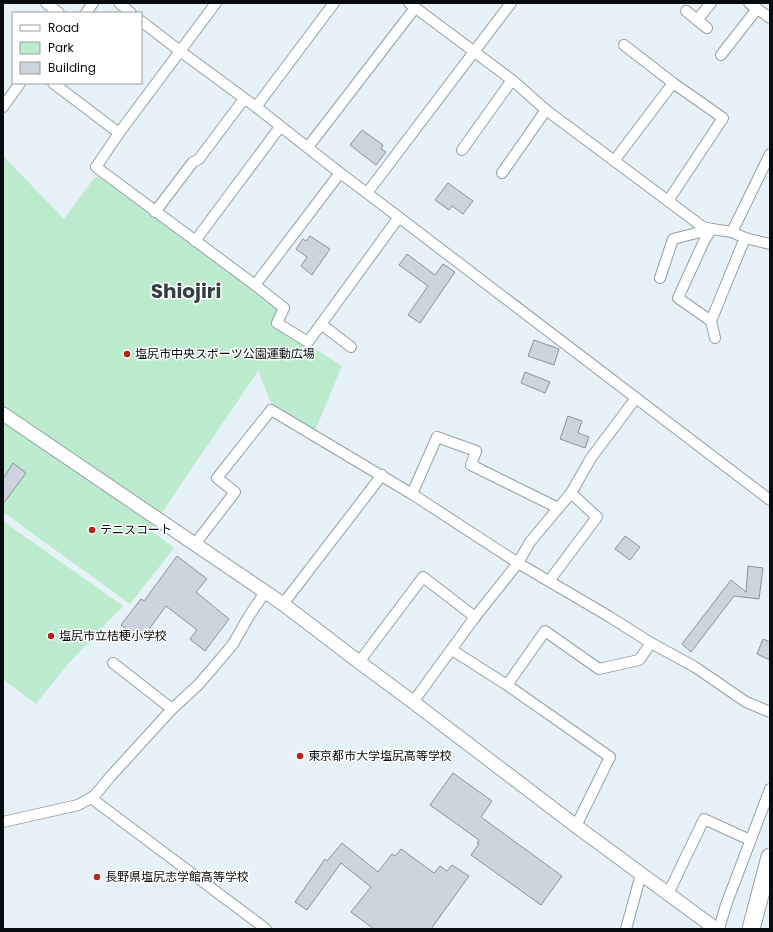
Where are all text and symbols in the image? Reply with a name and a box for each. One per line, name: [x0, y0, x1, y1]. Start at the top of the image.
legend: [12, 12, 142, 84]
text: Road: [48, 19, 79, 36]
text: Park: [48, 39, 75, 56]
text: Building: [48, 59, 96, 76]
district label: Shiojiri: [151, 277, 221, 305]
place label: 塩尻市中央スポーツ公園運動広場: [135, 345, 315, 362]
marker: 塩尻市中央スポーツ公園運動広場: [122, 349, 132, 359]
place label: テニスコート: [100, 521, 172, 538]
marker: テニスコート: [87, 525, 97, 535]
place label: 塩尻市立桔梗小学校: [59, 627, 167, 644]
marker: 塩尻市立桔梗小学校: [46, 631, 56, 641]
place label: 東京都市大学塩尻高等学校: [308, 747, 452, 764]
marker: 東京都市大学塩尻高等学校: [295, 751, 305, 761]
place label: 長野県塩尻志学館高等学校: [105, 868, 249, 885]
marker: 長野県塩尻志学館高等学校: [92, 872, 102, 882]

